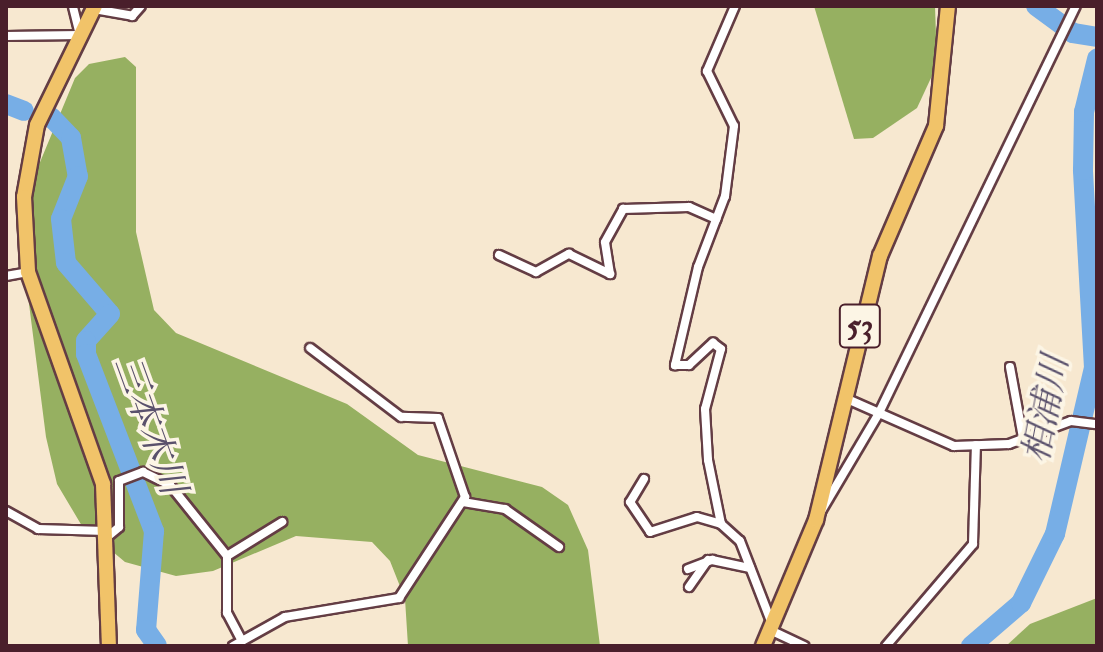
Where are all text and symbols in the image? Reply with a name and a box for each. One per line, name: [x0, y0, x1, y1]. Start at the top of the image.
road number: 53: [838, 298, 882, 354]
water label: 三本木川: [105, 350, 195, 500]
water label: 相浦川: [1014, 352, 1078, 466]

